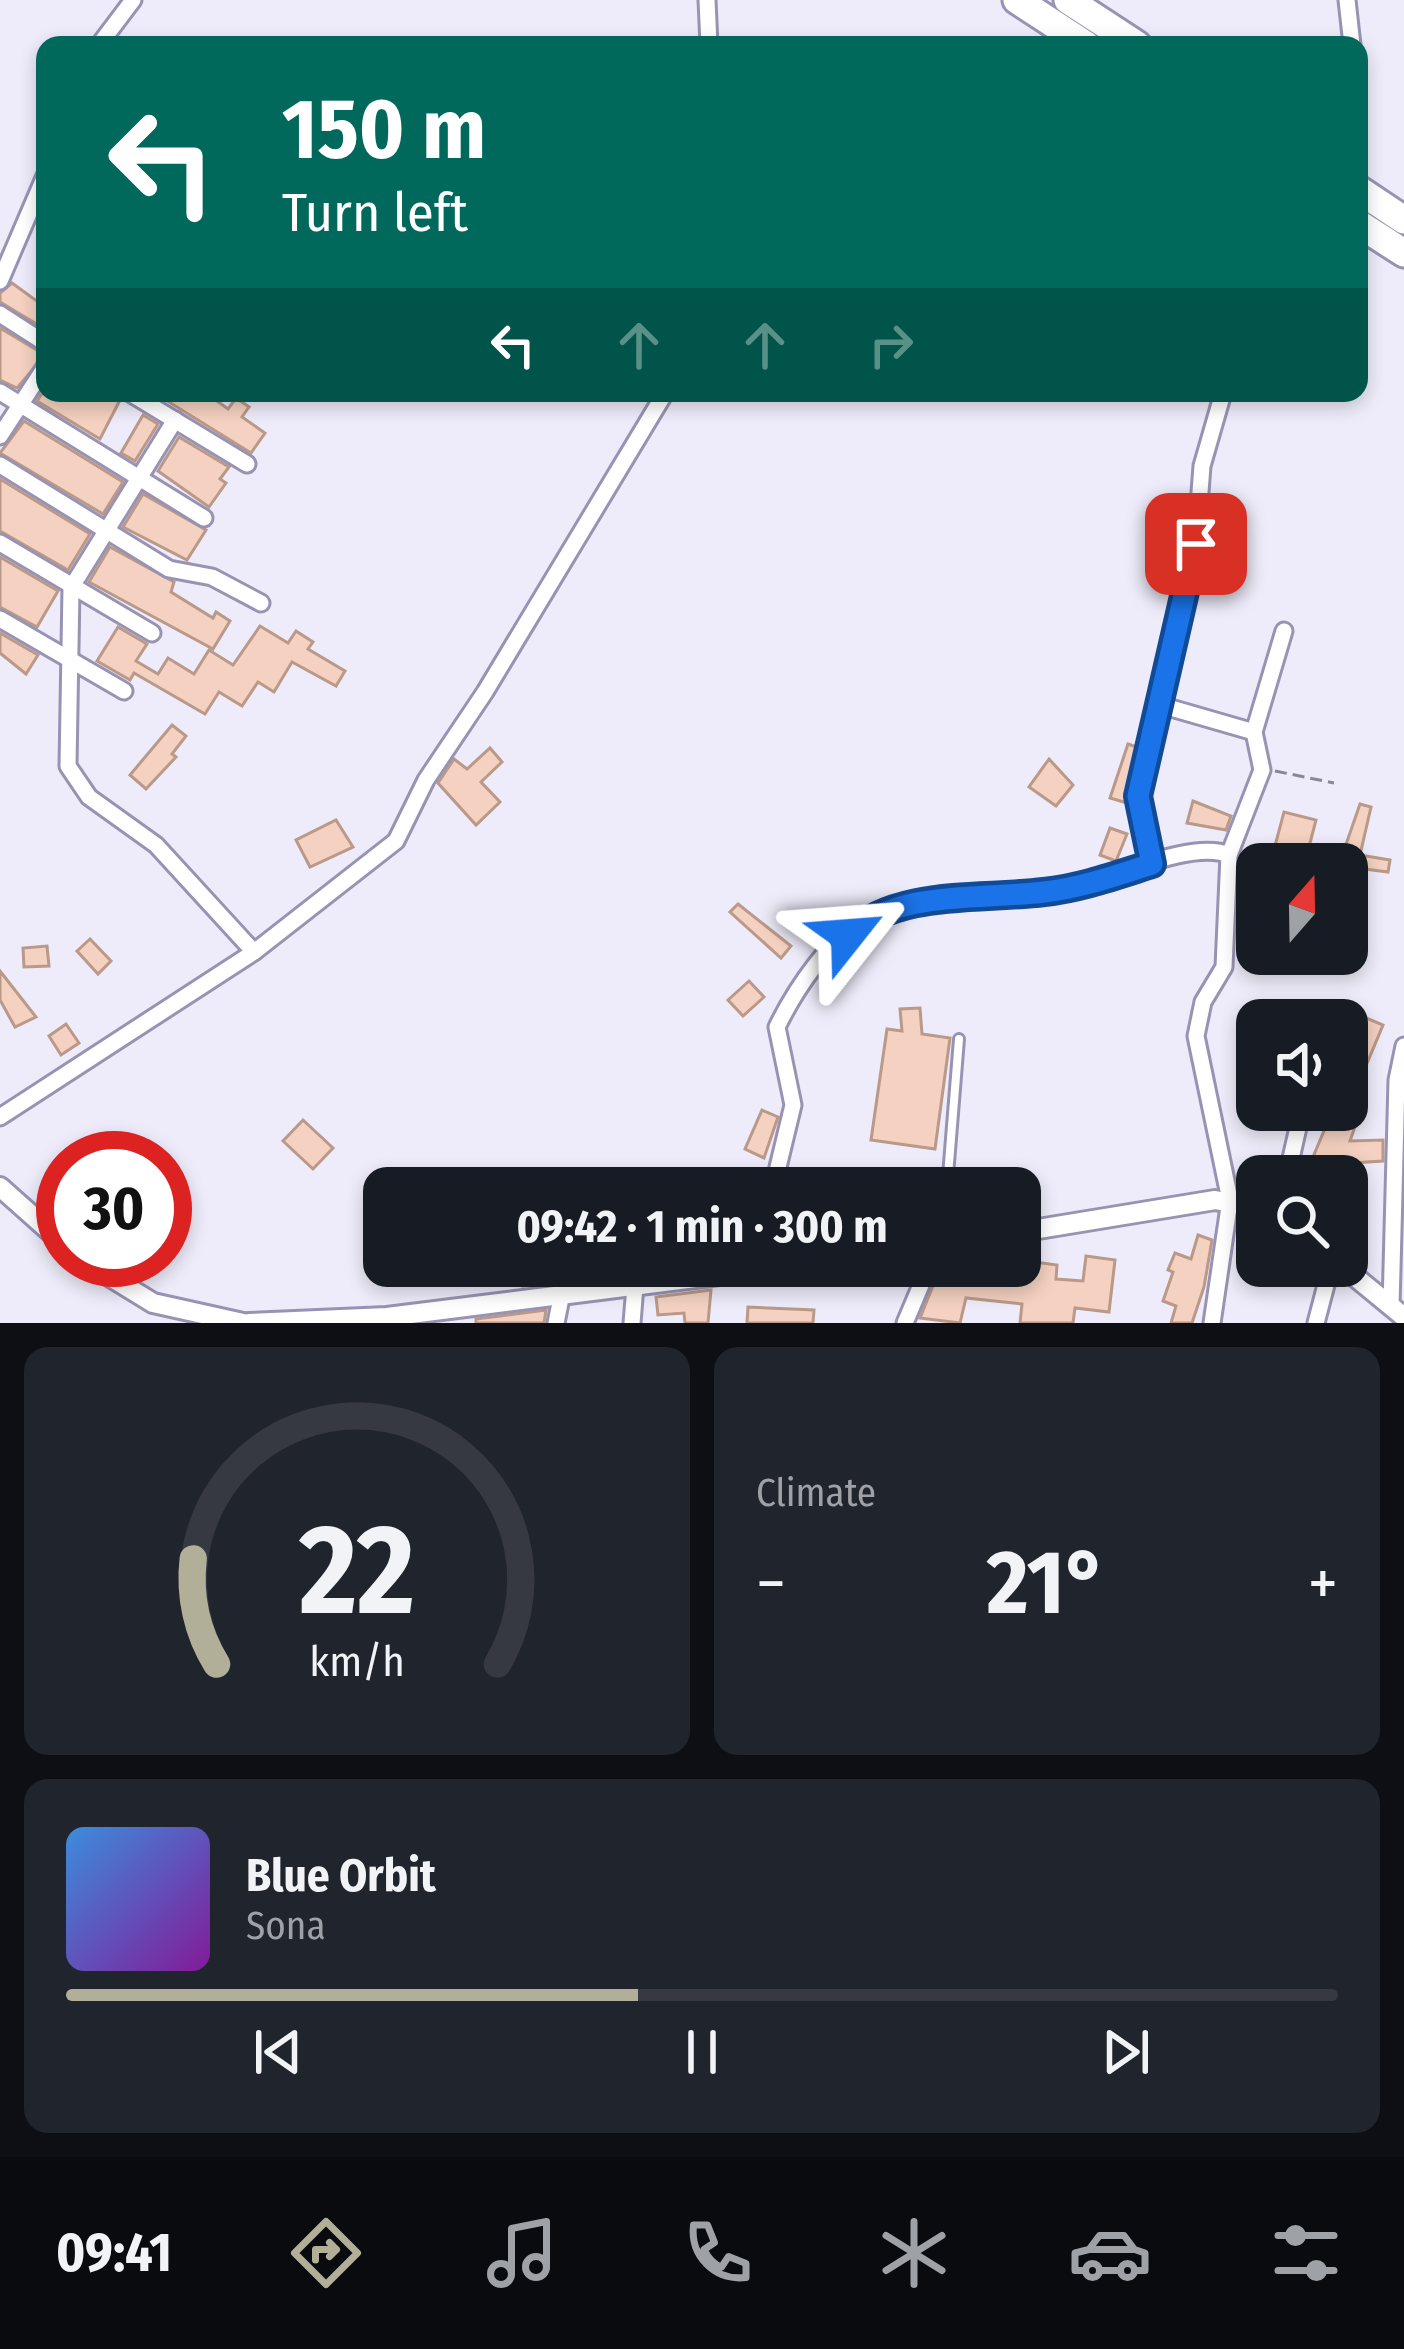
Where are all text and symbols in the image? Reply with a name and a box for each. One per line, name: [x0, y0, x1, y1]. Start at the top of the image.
text: 150 m: [282, 79, 486, 180]
icon: left: [84, 84, 240, 240]
text: Turn left: [282, 181, 468, 245]
icon: left: [480, 312, 546, 378]
icon: ahead: [606, 312, 672, 378]
icon: ahead: [732, 312, 798, 378]
icon: right: [858, 312, 924, 378]
pin: [1145, 493, 1247, 595]
icon: arrive: [1163, 511, 1229, 577]
north arrow: [1236, 843, 1368, 975]
map controls: [1236, 843, 1368, 1287]
position arrow: [785, 872, 911, 998]
button: sound: [1236, 999, 1368, 1131]
speed limit sign: 30: [36, 1131, 192, 1287]
button: search: [1236, 1155, 1368, 1287]
text: 09:42 · 1 min · 300 m: [516, 1200, 888, 1254]
text: Climate: [756, 1470, 876, 1516]
text: 22: [298, 1496, 415, 1646]
text: 21°: [987, 1529, 1107, 1637]
text: −: [756, 1544, 786, 1623]
text: +: [1308, 1544, 1338, 1623]
text: km/h: [309, 1636, 405, 1687]
text: Blue Orbit: [246, 1849, 436, 1903]
text: Sona: [246, 1903, 326, 1949]
icon: previous: [245, 2019, 311, 2085]
icon: pause: [669, 2019, 735, 2085]
icon: next: [1093, 2019, 1159, 2085]
icon: directions: [284, 2211, 368, 2295]
icon: music: [480, 2211, 564, 2295]
icon: phone: [676, 2211, 760, 2295]
icon: climate: [872, 2211, 956, 2295]
icon: car: [1068, 2211, 1152, 2295]
icon: filters: [1264, 2211, 1348, 2295]
text: 09:41: [56, 2221, 172, 2285]

